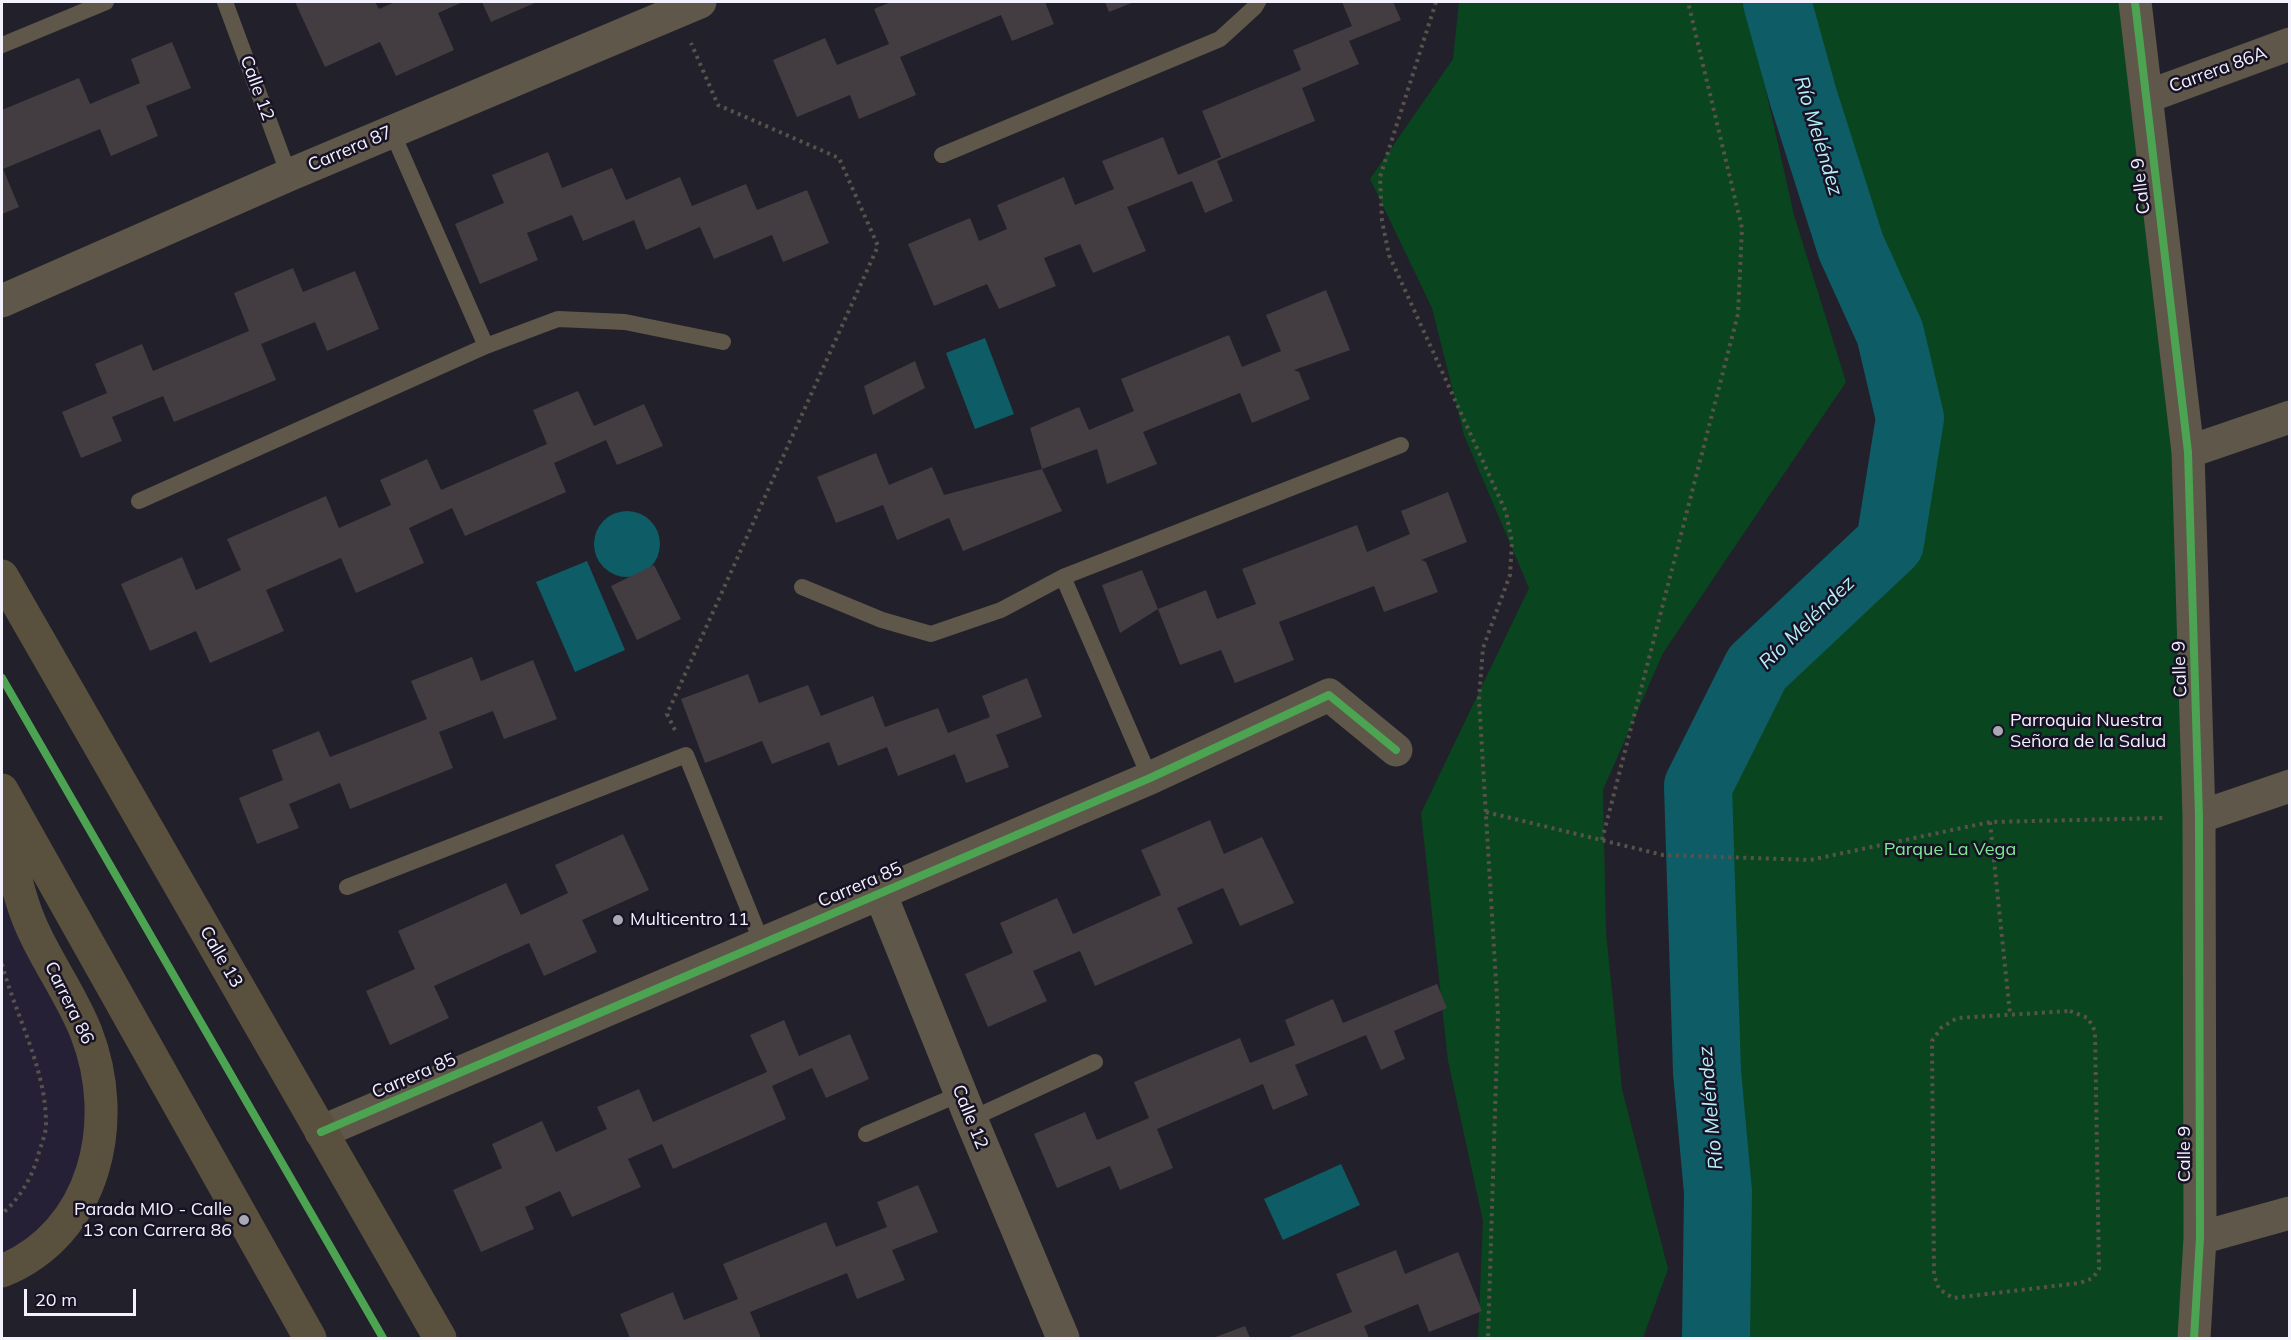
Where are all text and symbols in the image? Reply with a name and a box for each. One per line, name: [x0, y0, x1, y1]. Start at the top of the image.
street label: Carrera 86A: [2166, 42, 2270, 98]
street label: Calle 12: [235, 53, 279, 123]
water label: Río Meléndez: [1788, 73, 1848, 199]
street label: Carrera 87: [305, 122, 395, 176]
street label: Calle 9: [2127, 157, 2155, 215]
water label: Río Meléndez: [1754, 571, 1860, 675]
street label: Calle 9: [2168, 640, 2192, 698]
place label: Parroquia Nuestra Señora de la Salud: [2010, 710, 2166, 752]
marker: Parroquia Nuestra Señora de la Salud: [1991, 724, 2005, 738]
park label: Parque La Vega: [1884, 839, 2016, 861]
street label: Carrera 85: [815, 858, 905, 912]
place label: Multicentro 11: [630, 909, 749, 931]
marker: Multicentro 11: [611, 913, 625, 927]
street label: Calle 13: [195, 922, 247, 992]
street label: Carrera 86: [40, 958, 98, 1048]
water label: Río Meléndez: [1694, 1045, 1728, 1171]
street label: Carrera 85: [369, 1049, 459, 1103]
street label: Calle 12: [947, 1082, 993, 1152]
street label: Calle 9: [2174, 1126, 2196, 1182]
place label: Parada MIO - Calle 13 con Carrera 86: [74, 1199, 232, 1242]
marker: Parada MIO - Calle 13 con Carrera 86: [237, 1213, 251, 1227]
scale bar: [27, 1277, 140, 1315]
text: 20 m: [35, 1288, 77, 1311]

